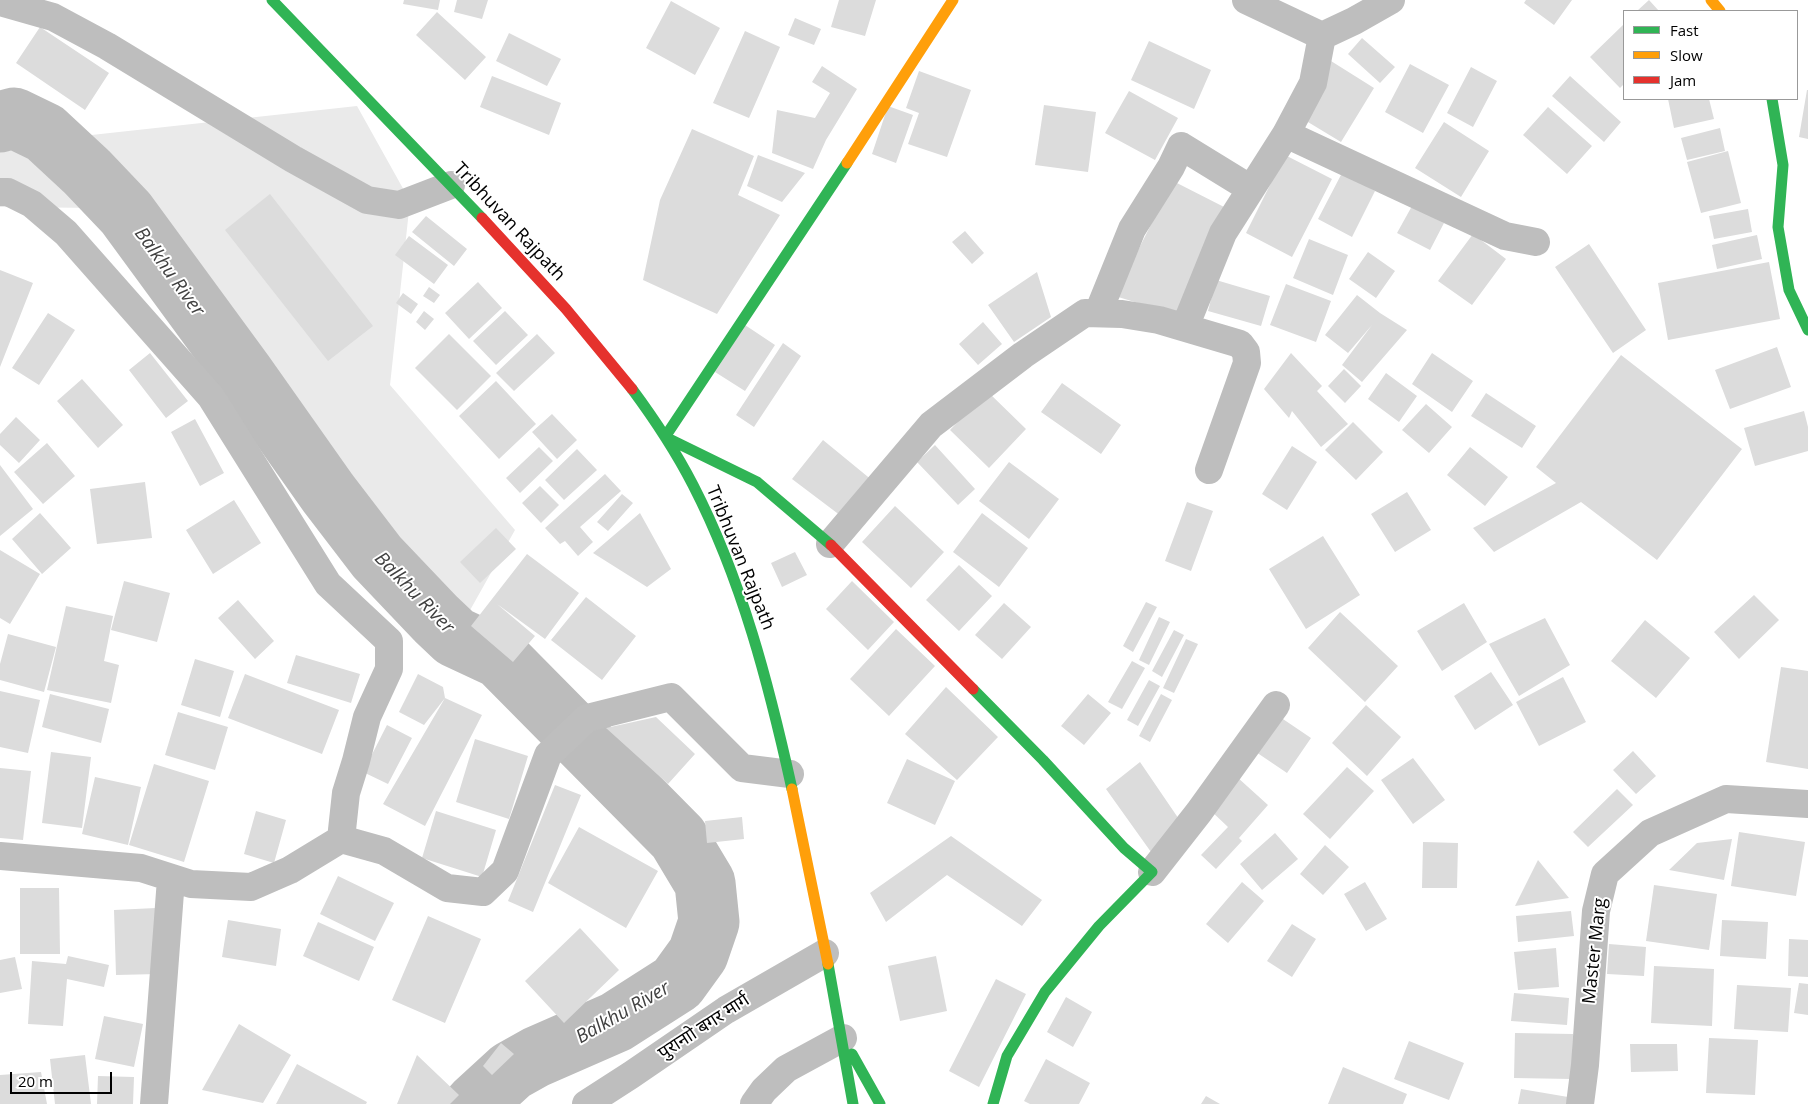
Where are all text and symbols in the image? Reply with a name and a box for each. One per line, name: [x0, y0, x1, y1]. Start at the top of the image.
legend: [1623, 10, 1798, 100]
text: Fast: [1670, 20, 1699, 40]
text: Slow: [1670, 45, 1703, 65]
text: Jam: [1670, 70, 1696, 90]
street label: Tribhuvan Rajpath: [449, 158, 569, 286]
water label: Balkhu River: [129, 223, 209, 321]
street label: Tribhuvan Rajpath: [701, 483, 779, 633]
water label: Balkhu River: [370, 548, 458, 638]
street label: Master Marg: [1579, 897, 1611, 1005]
water label: Balkhu River: [572, 977, 674, 1049]
street label: पुरानाो बगर मार्ग: [654, 990, 754, 1064]
scale bar: [12, 1062, 115, 1094]
text: 20 m: [18, 1071, 53, 1091]

